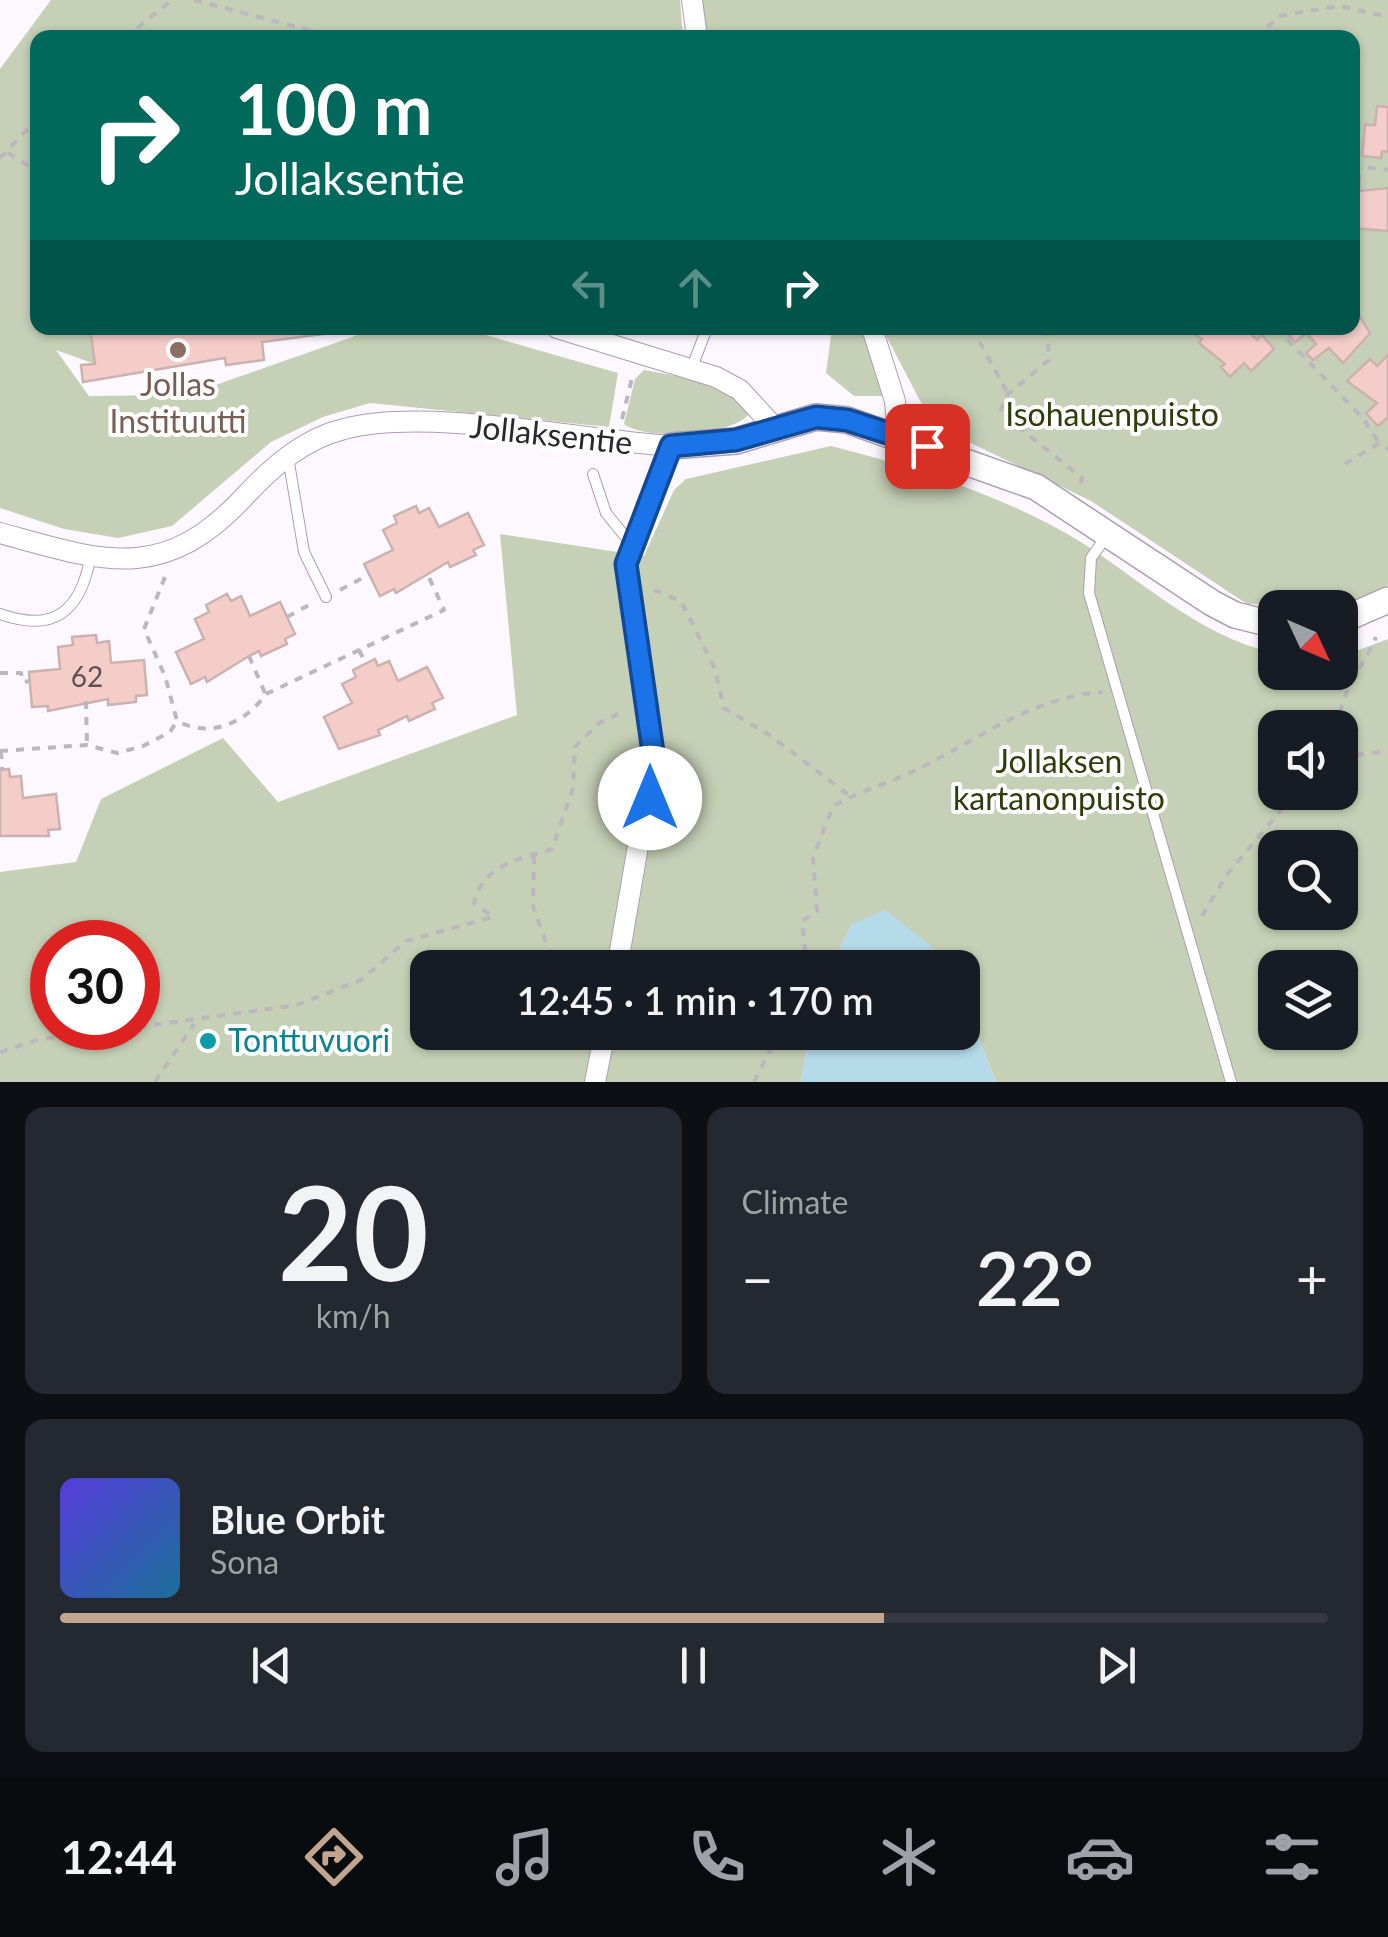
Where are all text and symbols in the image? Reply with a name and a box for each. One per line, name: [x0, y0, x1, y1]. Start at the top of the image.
text: 100 m: [235, 66, 432, 150]
icon: right: [70, 70, 200, 200]
text: Jollaksentie: [235, 151, 465, 205]
icon: left: [563, 260, 618, 315]
icon: ahead: [668, 260, 723, 315]
icon: right: [773, 260, 828, 315]
marker: Jollas Instituutti: [167, 339, 189, 361]
place label: Jollas Instituutti: [109, 364, 247, 440]
park label: Isohauenpuisto: [1005, 394, 1219, 433]
pin: [885, 404, 970, 489]
street label: Jollaksentie: [468, 406, 634, 461]
icon: arrive: [900, 419, 955, 474]
north arrow: [1258, 590, 1358, 690]
map controls: [1258, 590, 1358, 1050]
house number: 62: [71, 659, 103, 693]
button: sound: [1258, 710, 1358, 810]
park label: Jollaksen kartanonpuisto: [953, 741, 1165, 817]
position arrow: [598, 746, 702, 850]
button: search: [1258, 830, 1358, 930]
speed limit sign: 30: [30, 920, 160, 1050]
button: layers: [1258, 950, 1358, 1050]
text: 12:45 · 1 min · 170 m: [517, 977, 873, 1023]
place label: Tonttuvuori: [228, 1020, 390, 1059]
marker: Tonttuvuori: [197, 1030, 219, 1052]
text: 20: [278, 1153, 429, 1309]
text: Climate: [742, 1182, 848, 1221]
text: 22°: [976, 1232, 1094, 1322]
text: −: [742, 1245, 773, 1311]
text: +: [1296, 1245, 1328, 1311]
text: km/h: [316, 1296, 391, 1335]
text: Blue Orbit: [210, 1496, 385, 1542]
text: Sona: [210, 1542, 279, 1581]
icon: previous: [244, 1638, 299, 1693]
icon: pause: [666, 1638, 721, 1693]
icon: next: [1089, 1638, 1144, 1693]
icon: directions: [299, 1822, 369, 1892]
icon: music: [490, 1822, 560, 1892]
icon: phone: [682, 1822, 752, 1892]
icon: climate: [874, 1822, 944, 1892]
icon: car: [1065, 1822, 1135, 1892]
icon: filters: [1257, 1822, 1327, 1892]
text: 12:44: [61, 1830, 177, 1884]

